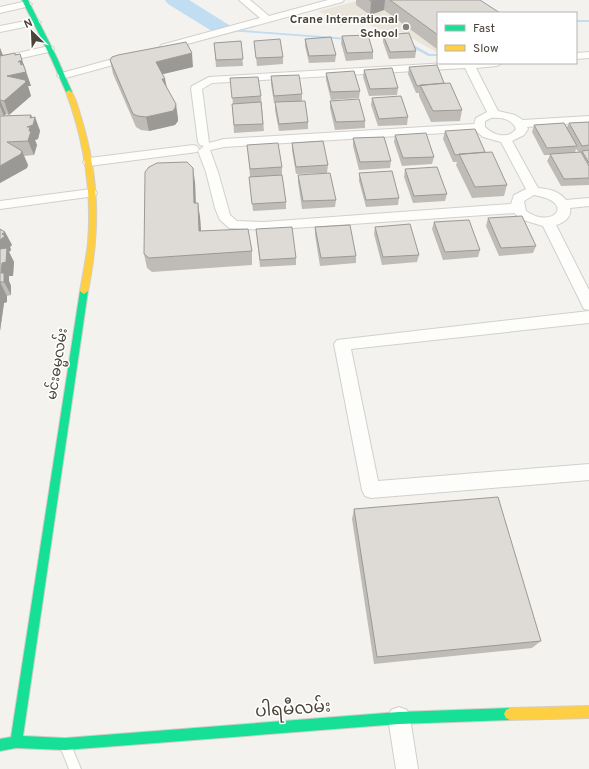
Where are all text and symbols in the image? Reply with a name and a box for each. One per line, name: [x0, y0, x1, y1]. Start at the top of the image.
north arrow: [12, 12, 52, 52]
place label: Crane International School: [290, 12, 398, 42]
legend: [437, 12, 577, 64]
text: N: [22, 16, 35, 32]
text: Fast: [473, 21, 495, 37]
marker: Crane International School: [401, 22, 411, 32]
text: Slow: [473, 41, 499, 57]
street label: မင်းဓမ္မလမ်း: [41, 326, 74, 401]
street label: ပါရမီလမ်း: [254, 694, 332, 725]

